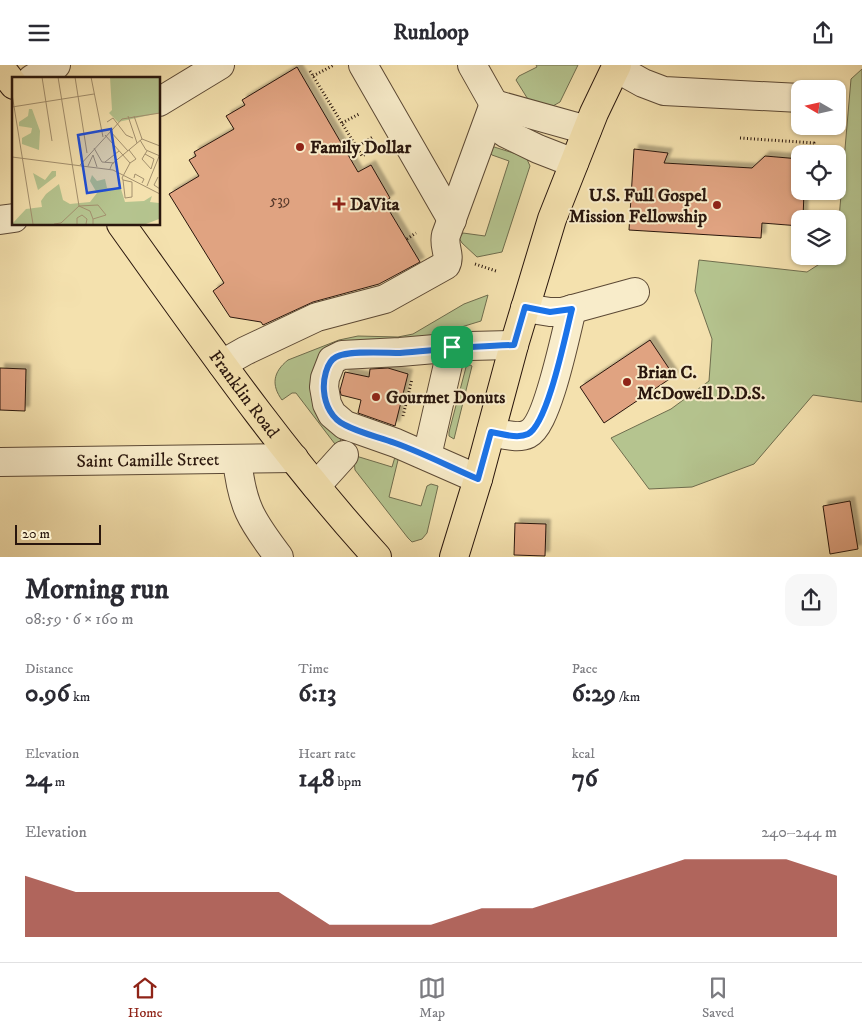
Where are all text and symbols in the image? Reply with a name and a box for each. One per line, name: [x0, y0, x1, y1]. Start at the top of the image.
icon: menu: [25, 19, 53, 47]
text: Runloop: [393, 19, 469, 46]
icon: share: [809, 19, 837, 47]
inset map: [12, 77, 160, 225]
north arrow: [791, 80, 846, 135]
map controls: [791, 80, 846, 265]
place label: Family Dollar: [310, 137, 411, 159]
marker: Family Dollar: [294, 141, 306, 153]
button: locate: [791, 145, 846, 200]
place label: U.S. Full Gospel Mission Fellowship: [569, 185, 708, 228]
house number: 539: [270, 191, 290, 210]
place label: DaVita: [350, 194, 400, 216]
marker: DaVita: [332, 197, 346, 211]
marker: U.S. Full Gospel Mission Fellowship: [711, 199, 723, 211]
button: layers: [791, 210, 846, 265]
pin: [431, 326, 473, 368]
icon: arrive: [438, 333, 466, 361]
street label: Franklin Road: [204, 347, 283, 443]
place label: Brian C. McDowell D.D.S.: [637, 362, 765, 405]
marker: Brian C. McDowell D.D.S.: [621, 376, 633, 388]
place label: Gourmet Donuts: [386, 387, 505, 409]
marker: Gourmet Donuts: [370, 391, 382, 403]
street label: Saint Camille Street: [76, 449, 220, 473]
scale bar: [15, 522, 101, 545]
text: 20 m: [22, 525, 50, 543]
text: Morning run: [25, 572, 169, 607]
button: share: [785, 574, 837, 626]
text: 08:59 · 6 × 160 m: [25, 609, 133, 629]
text: Distance: [25, 660, 73, 678]
text: Time: [298, 660, 329, 678]
text: Pace: [572, 660, 598, 678]
text: 0.96: [25, 678, 70, 709]
text: 6:13: [298, 678, 336, 709]
text: 6:29: [572, 678, 616, 709]
text: km: [70, 688, 90, 706]
text: /km: [616, 688, 640, 706]
text: Elevation: [25, 745, 79, 763]
text: Heart rate: [298, 745, 356, 763]
text: kcal: [572, 745, 595, 763]
text: 24: [25, 763, 52, 794]
text: 148: [298, 763, 334, 794]
text: 76: [572, 763, 598, 794]
text: m: [52, 773, 65, 791]
text: bpm: [334, 773, 362, 791]
text: Elevation: [25, 822, 87, 842]
text: 240–244 m: [761, 822, 837, 842]
tab: Home: [128, 974, 162, 1022]
tab: Map: [418, 974, 446, 1022]
tab: Saved: [702, 974, 734, 1022]

